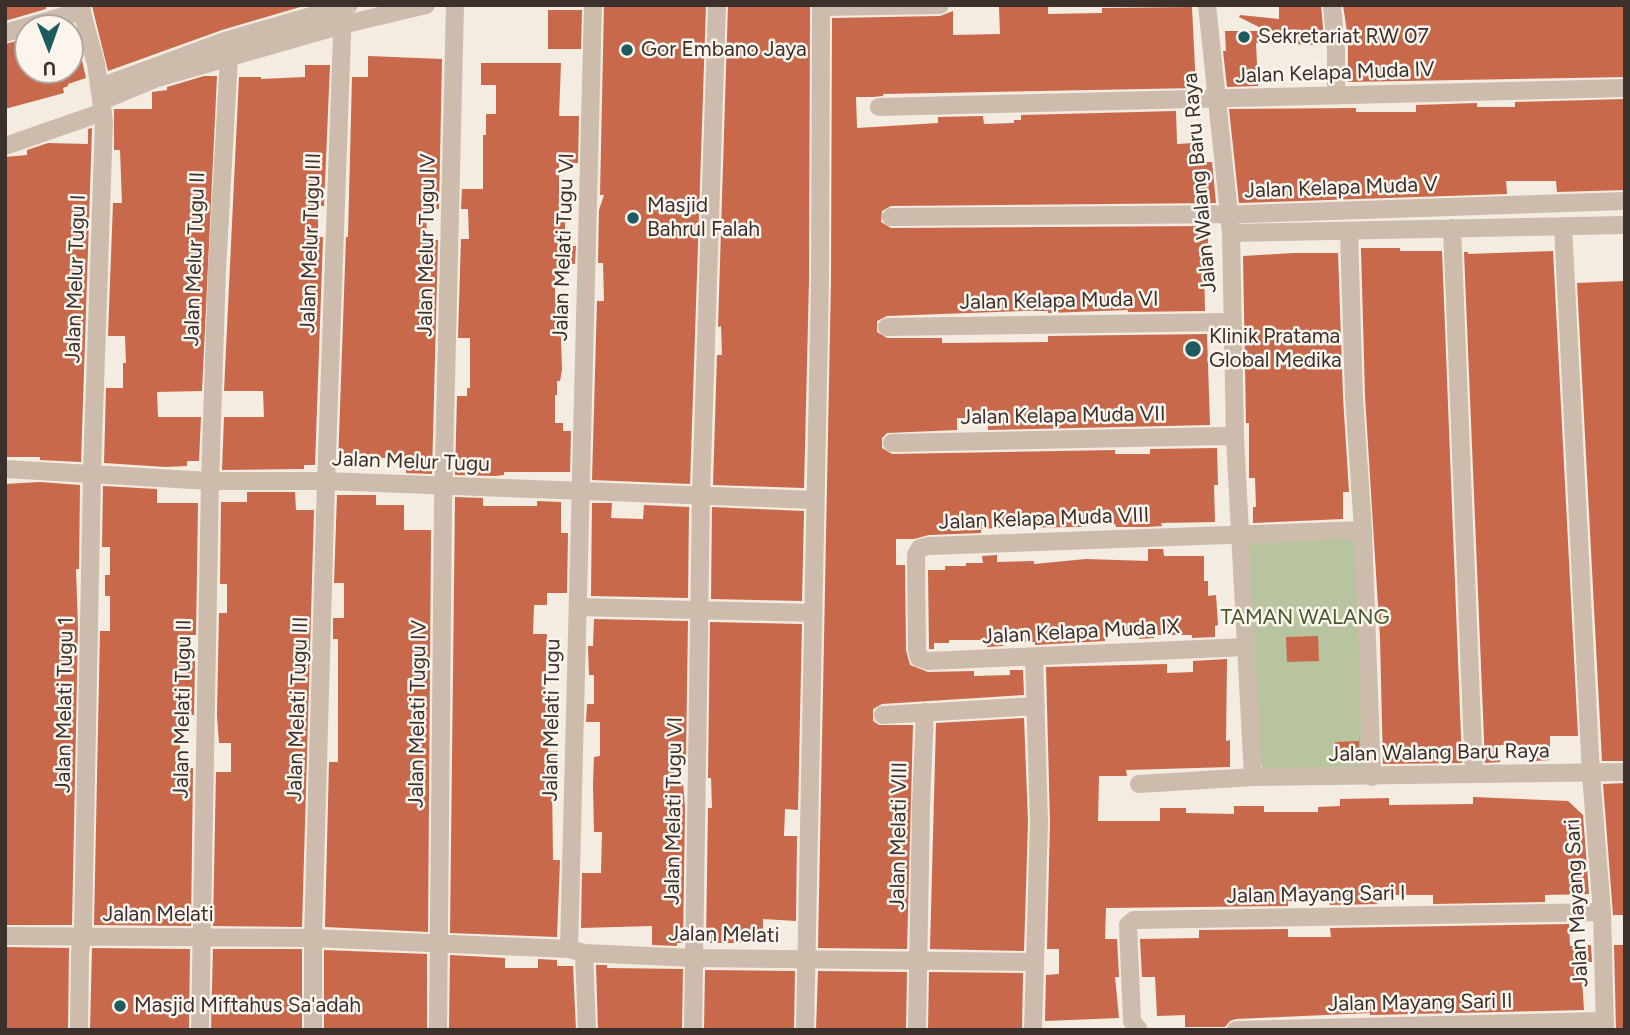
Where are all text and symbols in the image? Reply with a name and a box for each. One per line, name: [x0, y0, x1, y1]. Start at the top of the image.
north arrow: [14, 14, 84, 84]
place label: Sekretariat RW 07: [1258, 24, 1429, 50]
marker: Sekretariat RW 07: [1236, 29, 1252, 45]
place label: Gor Embano Jaya: [641, 37, 807, 63]
marker: Gor Embano Jaya: [619, 42, 635, 58]
text: U: [42, 57, 56, 80]
street label: Jalan Kelapa Muda IV: [1235, 57, 1435, 89]
street label: Jalan Walang Baru Raya: [1178, 72, 1222, 294]
street label: Jalan Melur Tugu III: [295, 152, 327, 334]
street label: Jalan Melur Tugu IV: [413, 153, 441, 337]
street label: Jalan Melati Tugu VI: [548, 153, 580, 341]
street label: Jalan Melur Tugu II: [179, 171, 211, 347]
street label: Jalan Kelapa Muda V: [1244, 172, 1438, 204]
place label: Masjid Bahrul Falah: [647, 193, 760, 243]
street label: Jalan Melur Tugu I: [60, 194, 92, 364]
marker: Masjid Bahrul Falah: [625, 210, 641, 226]
street label: Jalan Kelapa Muda VI: [959, 287, 1159, 315]
place label: Klinik Pratama Global Medika: [1209, 324, 1342, 374]
marker: Klinik Pratama Global Medika: [1183, 339, 1203, 359]
street label: Jalan Kelapa Muda VII: [960, 402, 1166, 430]
street label: Jalan Melur Tugu: [332, 447, 490, 477]
street label: Jalan Kelapa Muda VIII: [938, 503, 1150, 535]
park label: TAMAN WALANG: [1221, 605, 1389, 631]
street label: Jalan Kelapa Muda IX: [982, 614, 1180, 650]
street label: Jalan Melati Tugu III: [282, 616, 314, 802]
street label: Jalan Melati Tugu 1: [51, 617, 79, 793]
street label: Jalan Melati Tugu II: [169, 619, 197, 799]
street label: Jalan Melati Tugu IV: [404, 620, 432, 808]
street label: Jalan Melati Tugu: [538, 638, 566, 802]
street label: Jalan Melati Tugu VI: [660, 717, 688, 905]
street label: Jalan Walang Baru Raya: [1328, 738, 1550, 768]
street label: Jalan Melati VIII: [885, 762, 913, 910]
street label: Jalan Mayang Sari: [1560, 818, 1594, 988]
street label: Jalan Mayang Sari I: [1226, 881, 1406, 909]
street label: Jalan Melati: [102, 902, 214, 928]
street label: Jalan Melati: [668, 921, 780, 949]
street label: Jalan Mayang Sari II: [1327, 989, 1513, 1017]
place label: Masjid Miftahus Sa'adah: [134, 993, 361, 1019]
marker: Masjid Miftahus Sa'adah: [112, 998, 128, 1014]

